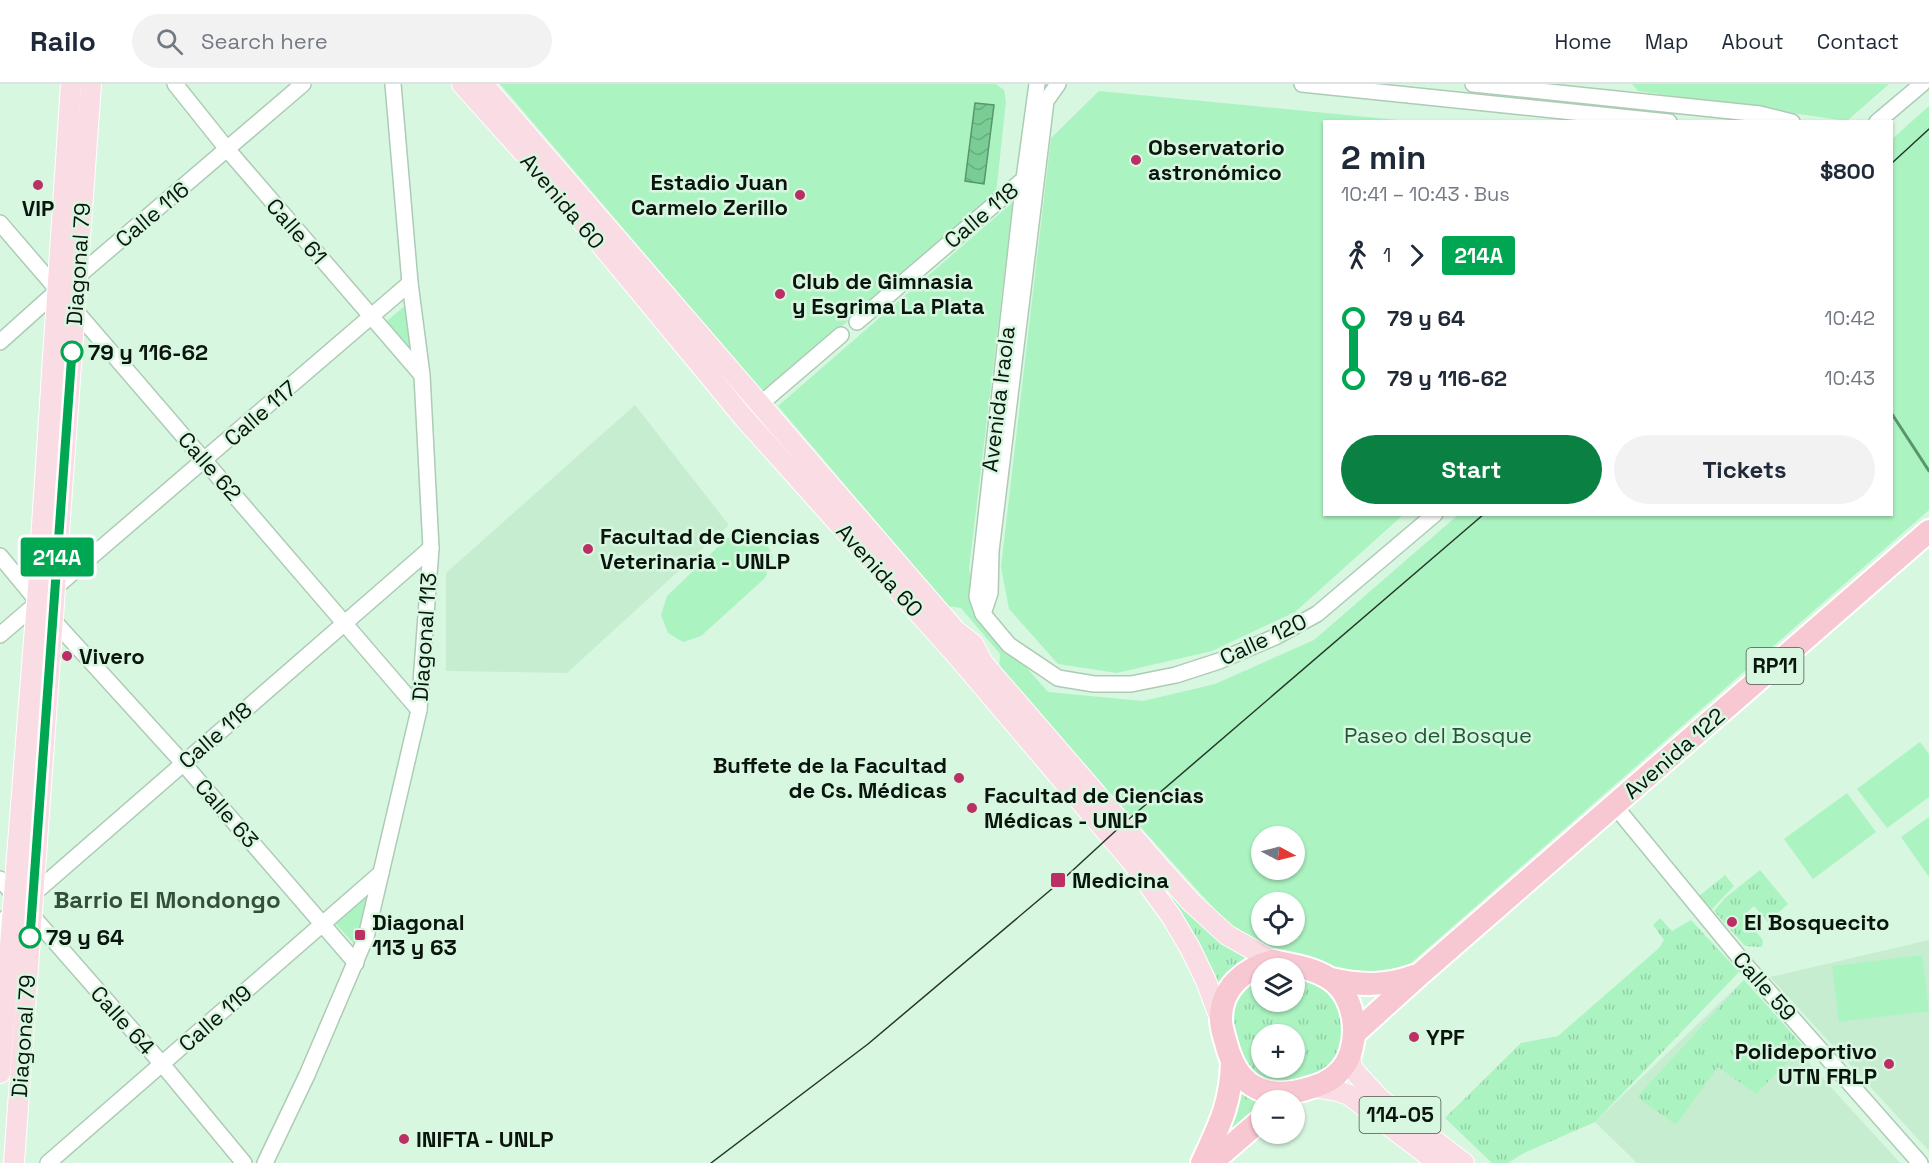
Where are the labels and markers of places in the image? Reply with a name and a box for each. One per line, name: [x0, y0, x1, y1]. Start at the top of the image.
place label: Observatorio astronómico: [1148, 133, 1285, 186]
marker: Observatorio astronómico: [1129, 153, 1143, 167]
place label: Estadio Juan Carmelo Zerillo: [631, 168, 788, 221]
marker: VIP: [31, 178, 45, 192]
marker: Estadio Juan Carmelo Zerillo: [793, 188, 807, 202]
place label: VIP: [22, 194, 54, 222]
place label: Club de Gimnasia y Esgrima La Plata: [792, 267, 985, 320]
marker: Club de Gimnasia y Esgrima La Plata: [773, 287, 787, 301]
place label: 79 y 116-62: [88, 338, 208, 366]
marker: 79 y 116-62: [61, 341, 83, 363]
place label: Facultad de Ciencias Veterinaria - UNLP: [600, 522, 820, 575]
marker: Facultad de Ciencias Veterinaria - UNLP: [581, 542, 595, 556]
place label: Vivero: [79, 642, 145, 670]
marker: Vivero: [60, 649, 74, 663]
place label: Buffete de la Facultad de Cs. Médicas: [713, 751, 947, 804]
marker: Buffete de la Facultad de Cs. Médicas: [952, 771, 966, 785]
place label: Facultad de Ciencias Médicas - UNLP: [984, 781, 1204, 834]
marker: Facultad de Ciencias Médicas - UNLP: [965, 801, 979, 815]
place label: Medicina: [1072, 866, 1169, 894]
marker: Medicina: [1049, 871, 1067, 889]
place label: Diagonal 113 y 63: [372, 908, 465, 961]
place label: El Bosquecito: [1744, 908, 1889, 936]
marker: El Bosquecito: [1725, 915, 1739, 929]
place label: 79 y 64: [46, 923, 124, 951]
marker: 79 y 64: [19, 926, 41, 948]
marker: Diagonal 113 y 63: [353, 928, 367, 942]
place label: YPF: [1426, 1023, 1465, 1051]
marker: YPF: [1407, 1030, 1421, 1044]
place label: Polideportivo UTN FRLP: [1735, 1037, 1877, 1090]
marker: Polideportivo UTN FRLP: [1882, 1057, 1896, 1071]
place label: INIFTA - UNLP: [416, 1125, 554, 1153]
marker: INIFTA - UNLP: [397, 1132, 411, 1146]

